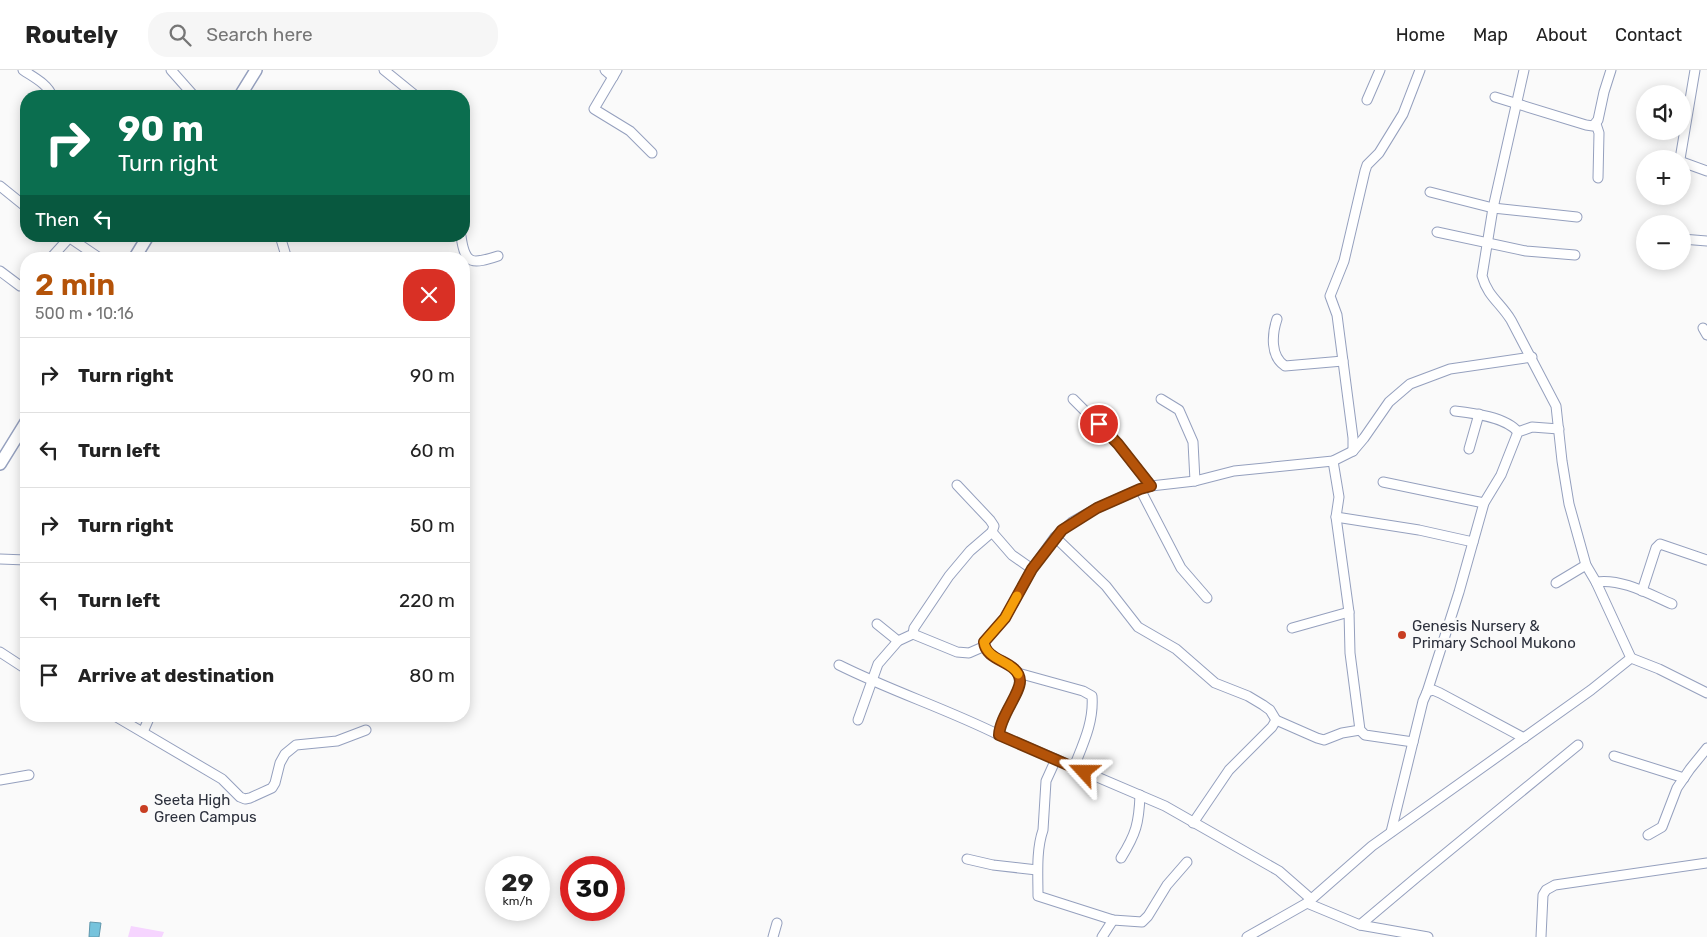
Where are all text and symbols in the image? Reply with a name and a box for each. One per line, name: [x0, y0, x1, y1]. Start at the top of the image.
search box: [148, 12, 498, 57]
text: Routely: [25, 21, 118, 49]
icon: search: [166, 21, 194, 49]
text: Search here: [206, 23, 313, 46]
text: Home: [1396, 24, 1445, 46]
text: Map: [1473, 24, 1508, 46]
text: About: [1536, 24, 1587, 46]
text: Contact: [1615, 24, 1682, 46]
map controls: [1636, 85, 1691, 270]
button: sound: [1636, 85, 1691, 140]
text: 90 m: [118, 108, 204, 150]
icon: right: [35, 110, 100, 175]
text: Turn right: [118, 150, 218, 177]
button: +: [1636, 150, 1691, 205]
icon: left: [89, 205, 117, 233]
text: Then: [35, 208, 79, 231]
button: −: [1636, 215, 1691, 270]
text: 2 min: [35, 267, 115, 303]
button: close: [403, 269, 455, 321]
text: 500 m · 10:16: [35, 304, 134, 323]
icon: right: [35, 361, 63, 389]
text: Turn right: [78, 364, 173, 387]
text: 90 m: [410, 364, 455, 387]
pin: [1078, 403, 1120, 445]
icon: arrive: [1085, 410, 1113, 438]
icon: left: [35, 436, 63, 464]
text: Turn left: [78, 439, 160, 462]
text: 60 m: [410, 439, 455, 462]
icon: right: [35, 511, 63, 539]
text: Turn right: [78, 514, 173, 537]
text: 50 m: [410, 514, 455, 537]
icon: left: [35, 586, 63, 614]
text: Turn left: [78, 589, 160, 612]
text: 220 m: [399, 589, 455, 612]
place label: Genesis Nursery & Primary School Mukono: [1412, 617, 1576, 652]
marker: Genesis Nursery & Primary School Mukono: [1396, 629, 1408, 641]
icon: arrive: [35, 661, 63, 689]
text: Arrive at destination: [78, 664, 274, 687]
text: 80 m: [409, 664, 455, 687]
position arrow: [1057, 745, 1109, 797]
place label: Seeta High Green Campus: [154, 791, 257, 826]
marker: Seeta High Green Campus: [138, 803, 150, 815]
speed limit sign: 30: [560, 856, 625, 921]
text: 29: [501, 868, 534, 897]
text: km/h: [503, 894, 532, 908]

